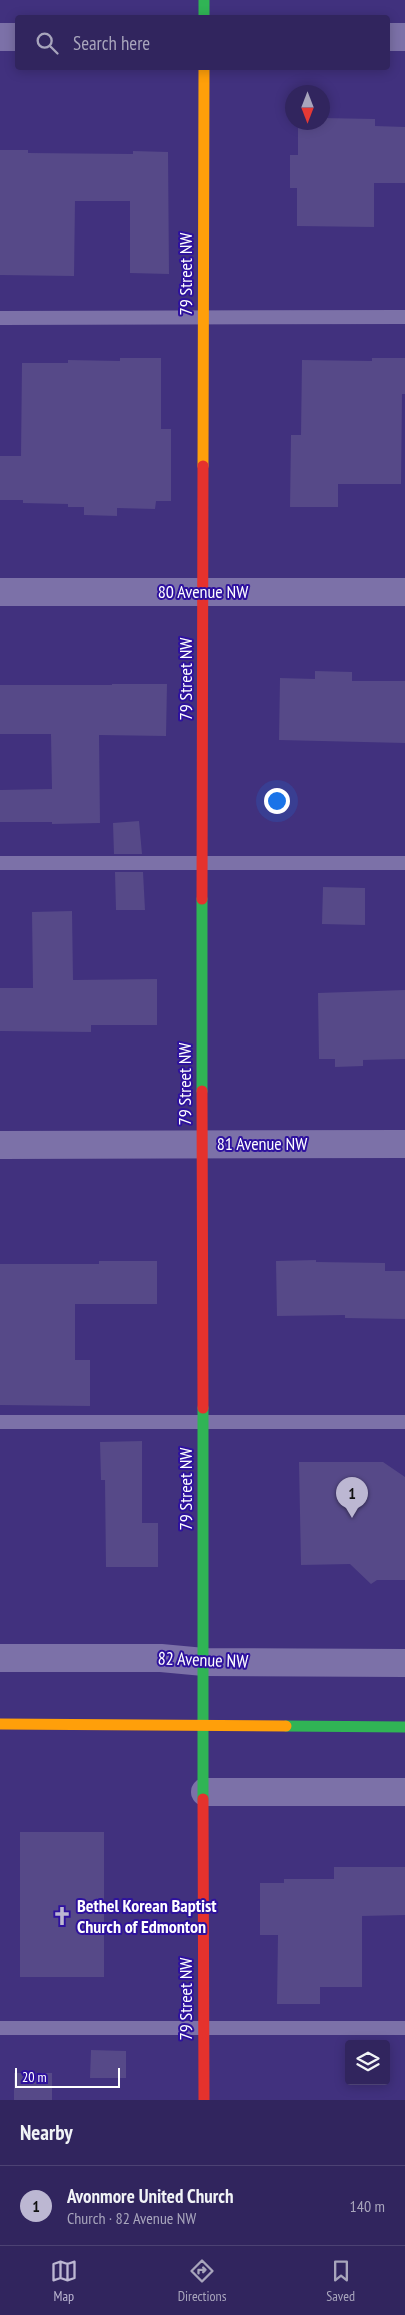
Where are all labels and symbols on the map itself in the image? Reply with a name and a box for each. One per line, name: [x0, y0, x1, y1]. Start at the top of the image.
north arrow: [285, 85, 330, 130]
street label: 79 Street NW: [174, 233, 197, 315]
street label: 80 Avenue NW: [158, 580, 248, 603]
street label: 79 Street NW: [174, 638, 197, 720]
your location: [264, 788, 290, 814]
street label: 79 Street NW: [173, 1043, 196, 1125]
street label: 81 Avenue NW: [217, 1132, 307, 1155]
street label: 79 Street NW: [174, 1448, 197, 1530]
pin: 1: [336, 1477, 368, 1518]
street label: 82 Avenue NW: [157, 1646, 249, 1673]
place label: Bethel Korean Baptist Church of Edmonton: [77, 1894, 217, 1938]
church icon: Bethel Korean Baptist Church of Edmonton: [51, 1905, 73, 1927]
street label: 79 Street NW: [174, 1958, 197, 2040]
scale bar: [15, 2065, 120, 2088]

